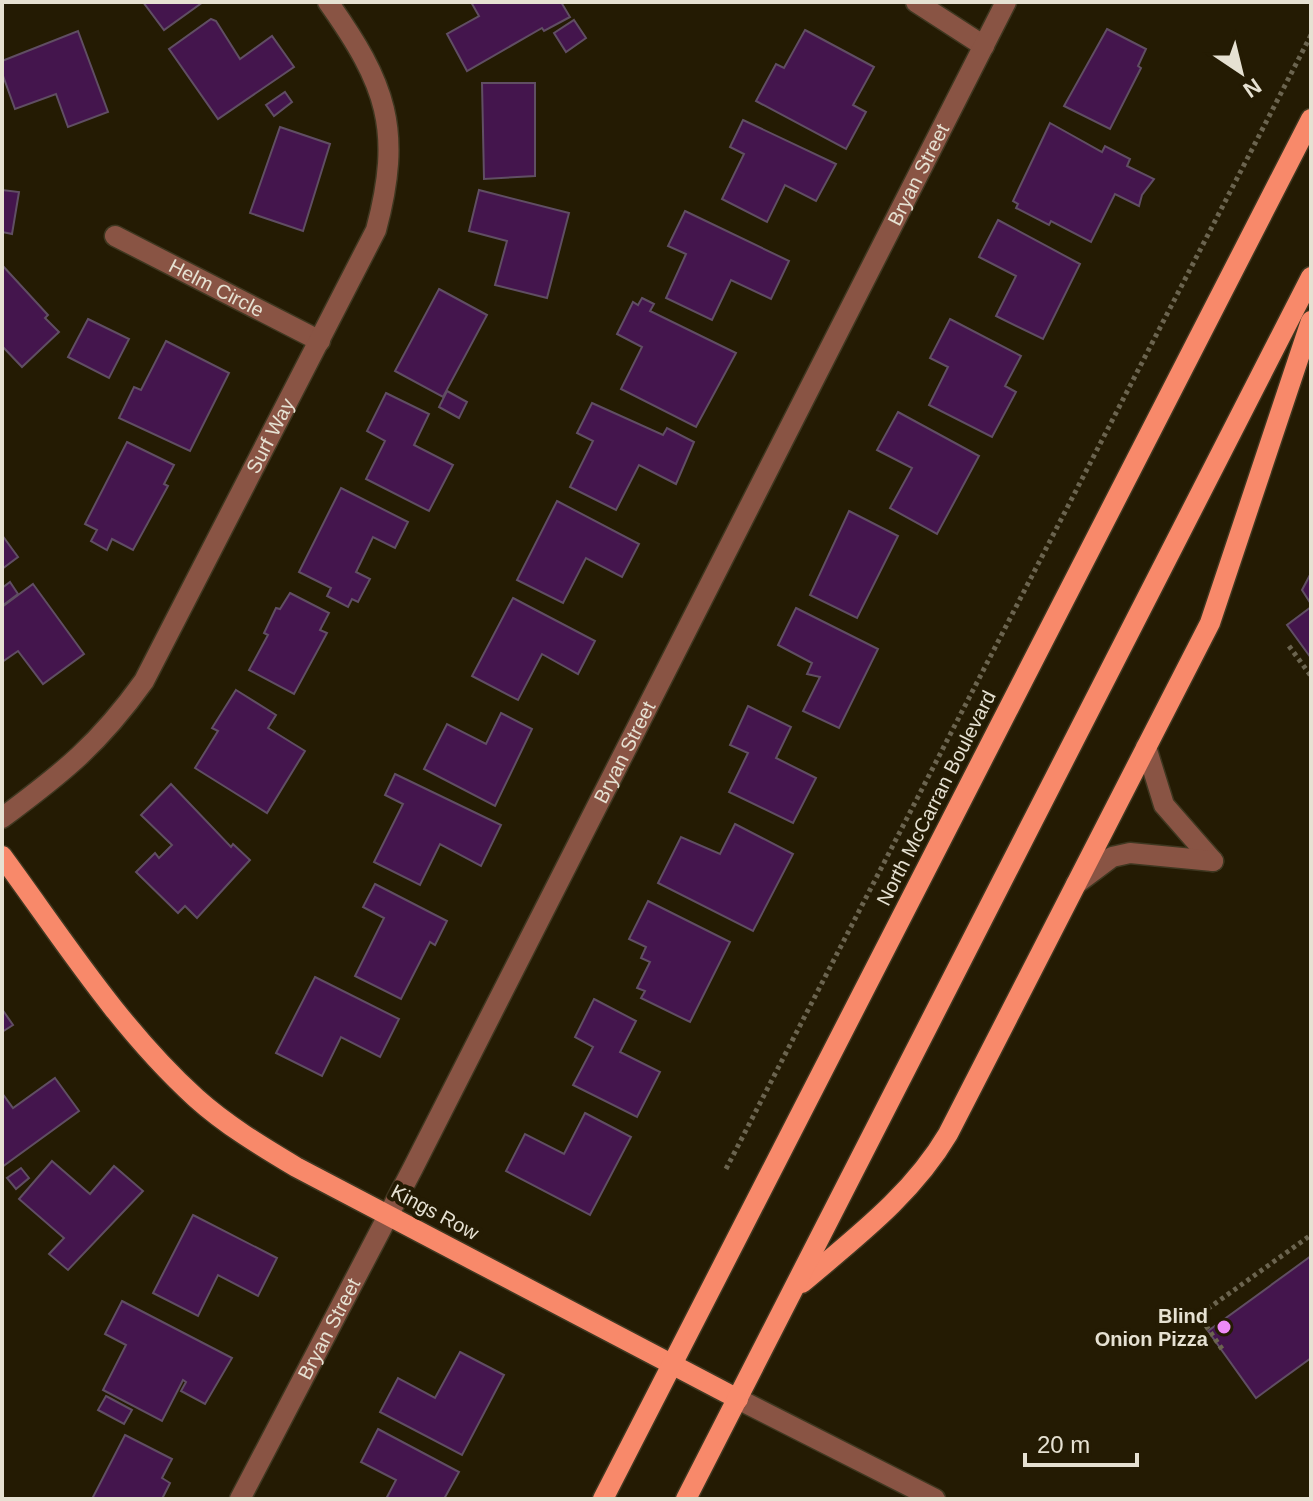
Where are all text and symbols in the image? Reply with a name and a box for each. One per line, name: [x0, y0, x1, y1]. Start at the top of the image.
north arrow: [1201, 32, 1281, 112]
text: N: [1239, 73, 1266, 103]
street label: Bryan Street: [883, 120, 953, 229]
street label: Helm Circle: [165, 255, 268, 321]
street label: Surf Way: [242, 395, 299, 477]
street label: North McCarran Boulevard: [872, 687, 1000, 909]
street label: Bryan Street: [589, 697, 660, 807]
street label: Kings Row: [388, 1180, 483, 1244]
street label: Bryan Street: [293, 1274, 365, 1383]
place label: Blind Onion Pizza: [1095, 1305, 1209, 1350]
marker: Blind Onion Pizza: [1215, 1318, 1233, 1336]
scale bar: [1025, 1417, 1137, 1467]
text: 20 m: [1037, 1431, 1090, 1458]

